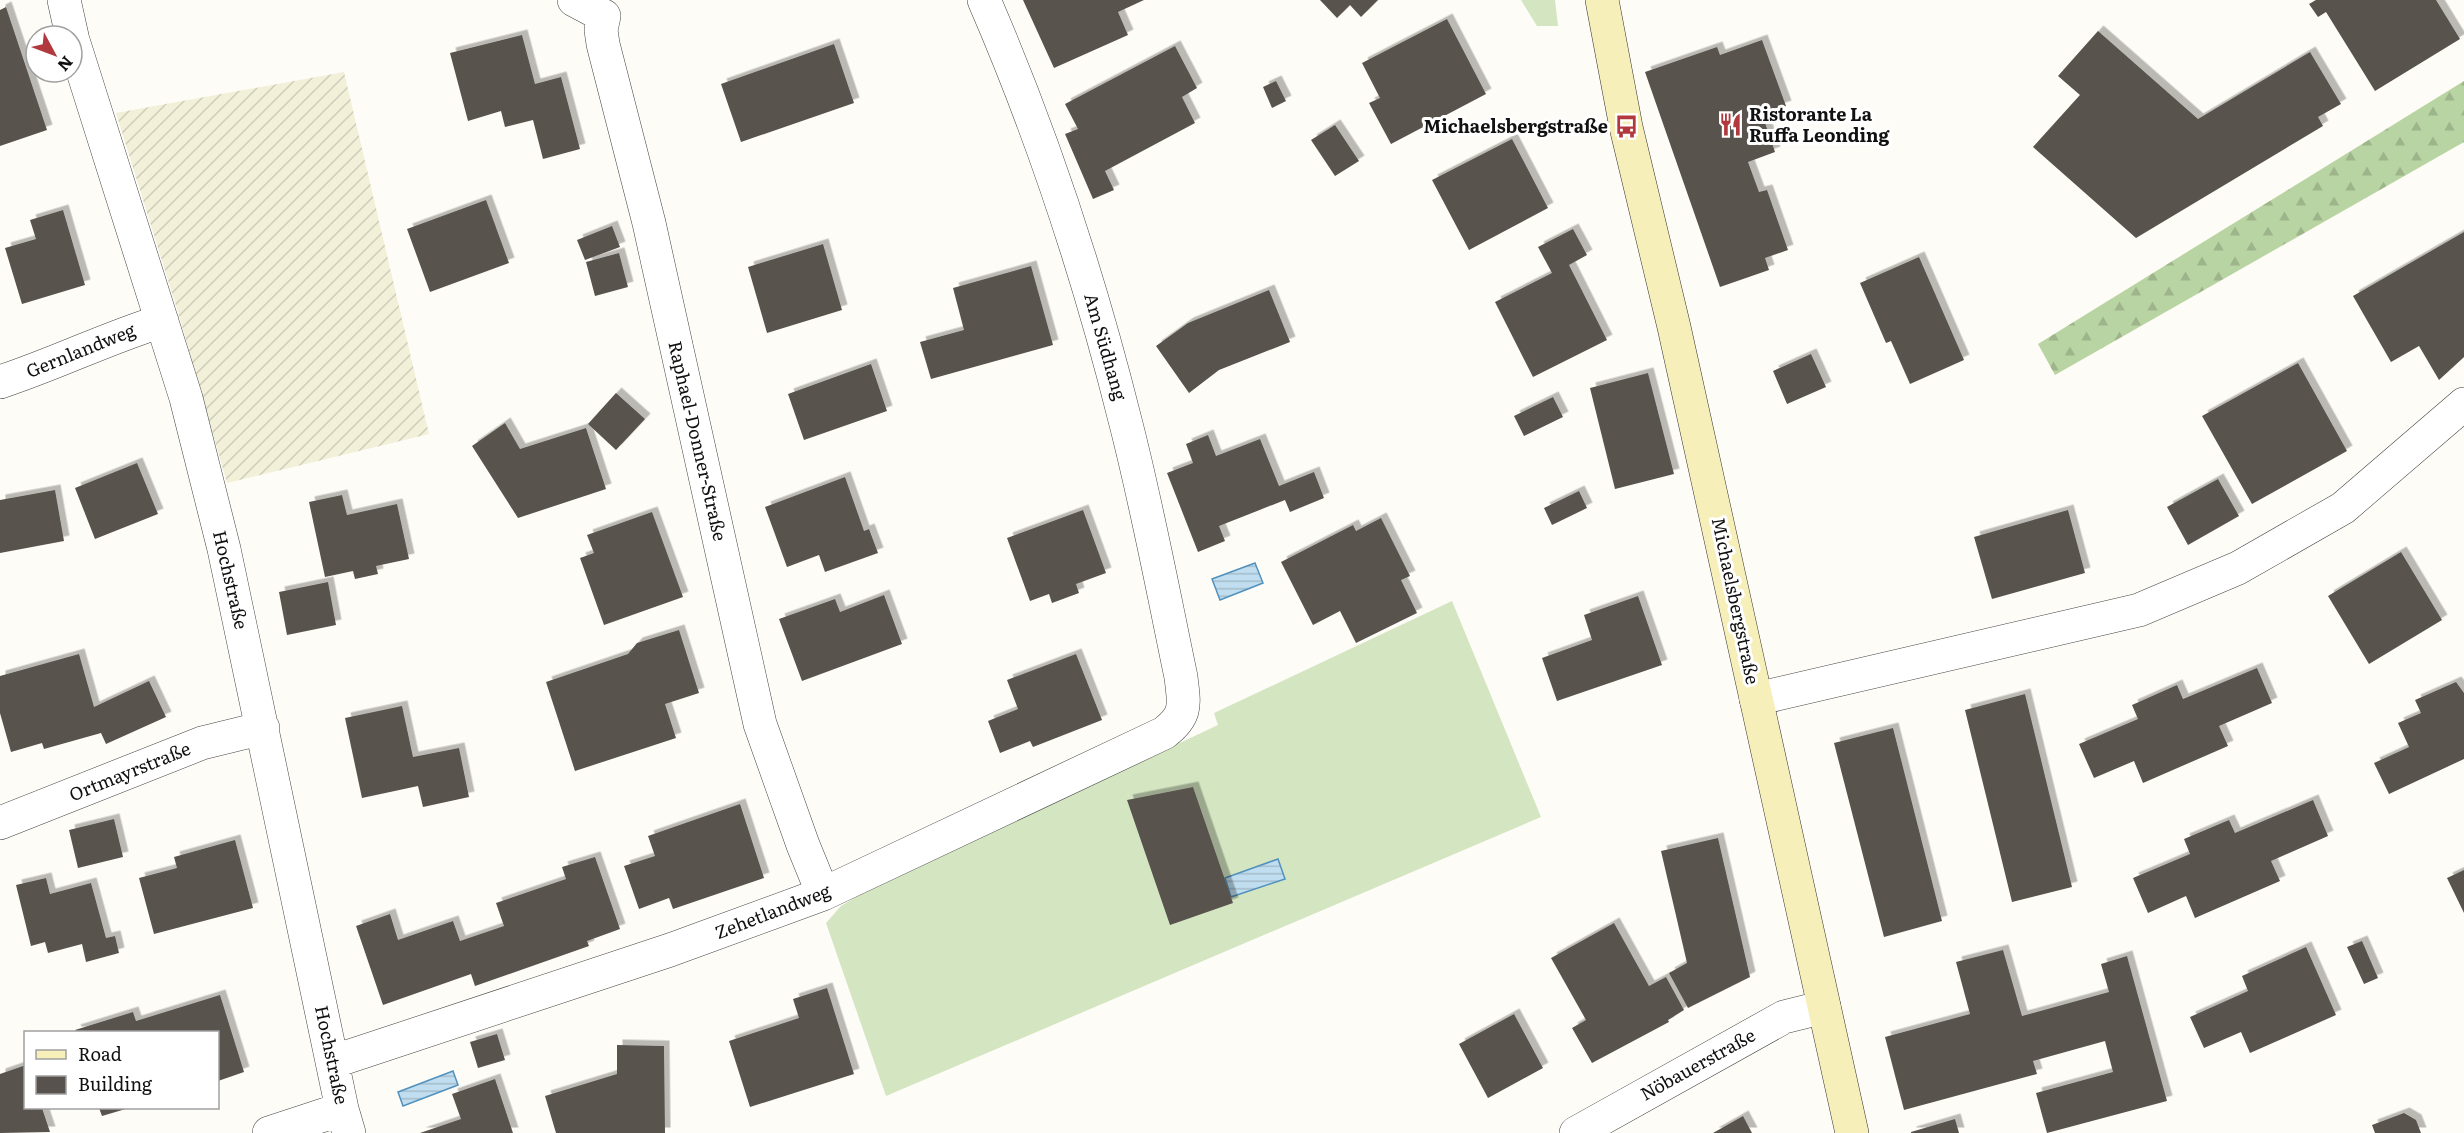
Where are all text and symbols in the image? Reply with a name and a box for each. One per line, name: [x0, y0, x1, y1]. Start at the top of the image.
north arrow: [24, 24, 84, 84]
text: N: [53, 52, 80, 77]
place label: Ristorante La Ruffa Leonding: [1749, 100, 1891, 148]
place label: Michaelsbergstraße: [1424, 112, 1608, 139]
restaurant icon: Ristorante La Ruffa Leonding: [1718, 112, 1744, 138]
bus stop icon: Michaelsbergstraße: [1613, 114, 1639, 140]
street label: Am Südhang: [1078, 290, 1135, 404]
street label: Gernlandweg: [22, 315, 140, 384]
street label: Raphael-Donner-Straße: [662, 338, 735, 543]
street label: Michaelsbergstraße: [1706, 515, 1767, 687]
street label: Hochstraße: [207, 528, 256, 632]
street label: Ortmayrstraße: [65, 734, 194, 807]
street label: Zehetlandweg: [711, 876, 835, 945]
street label: Hochstraße: [309, 1003, 356, 1107]
street label: Nöbauerstraße: [1635, 1021, 1760, 1107]
legend: [24, 1031, 219, 1109]
text: Road: [78, 1040, 122, 1067]
text: Building: [78, 1070, 153, 1097]

